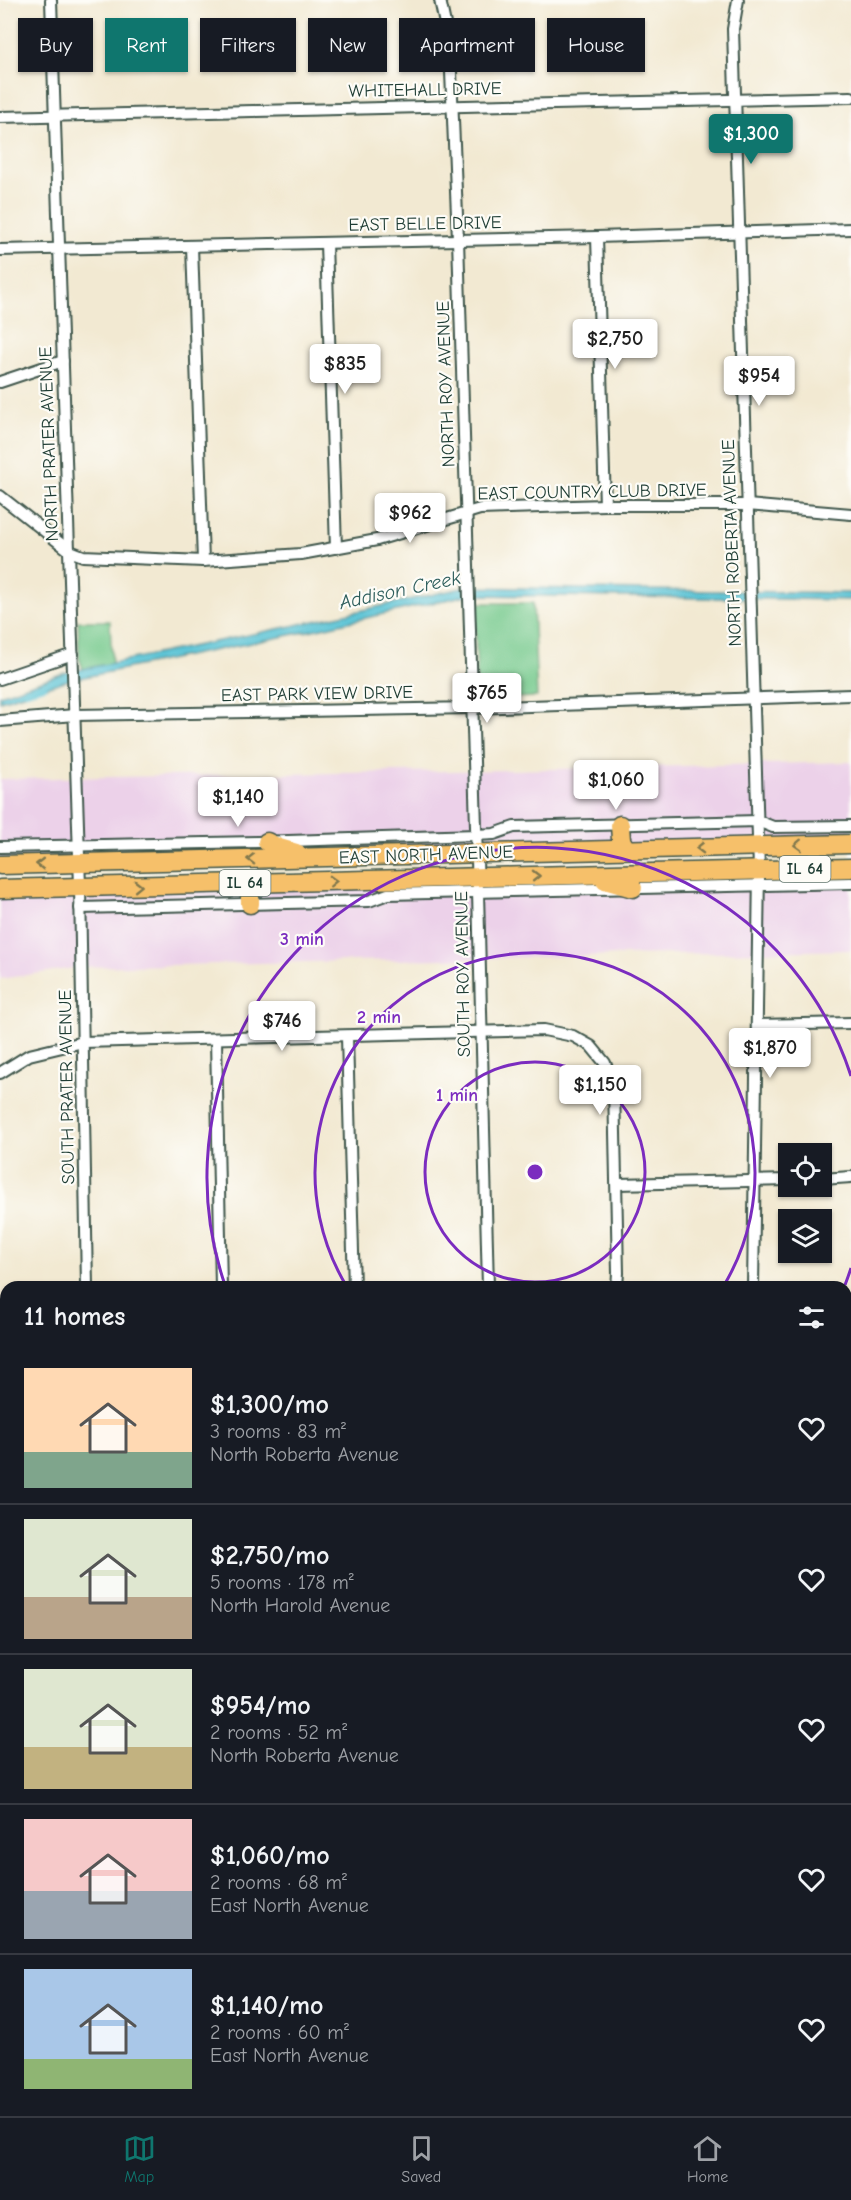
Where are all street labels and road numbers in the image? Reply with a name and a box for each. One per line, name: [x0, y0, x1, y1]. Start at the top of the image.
street label: WHITEHALL DRIVE: [348, 78, 502, 102]
street label: EAST BELLE DRIVE: [348, 212, 502, 236]
street label: NORTH ROY AVENUE: [433, 300, 459, 467]
street label: NORTH PRATER AVENUE: [35, 346, 63, 542]
street label: NORTH ROBERTA AVENUE: [718, 439, 746, 647]
street label: EAST COUNTRY CLUB DRIVE: [477, 479, 707, 504]
street label: EAST PARK VIEW DRIVE: [221, 682, 413, 706]
street label: EAST NORTH AVENUE: [338, 841, 514, 869]
road number: IL 64: [780, 856, 830, 882]
road number: IL 64: [220, 870, 270, 896]
street label: SOUTH ROY AVENUE: [451, 891, 475, 1057]
street label: SOUTH PRATER AVENUE: [55, 989, 79, 1184]

